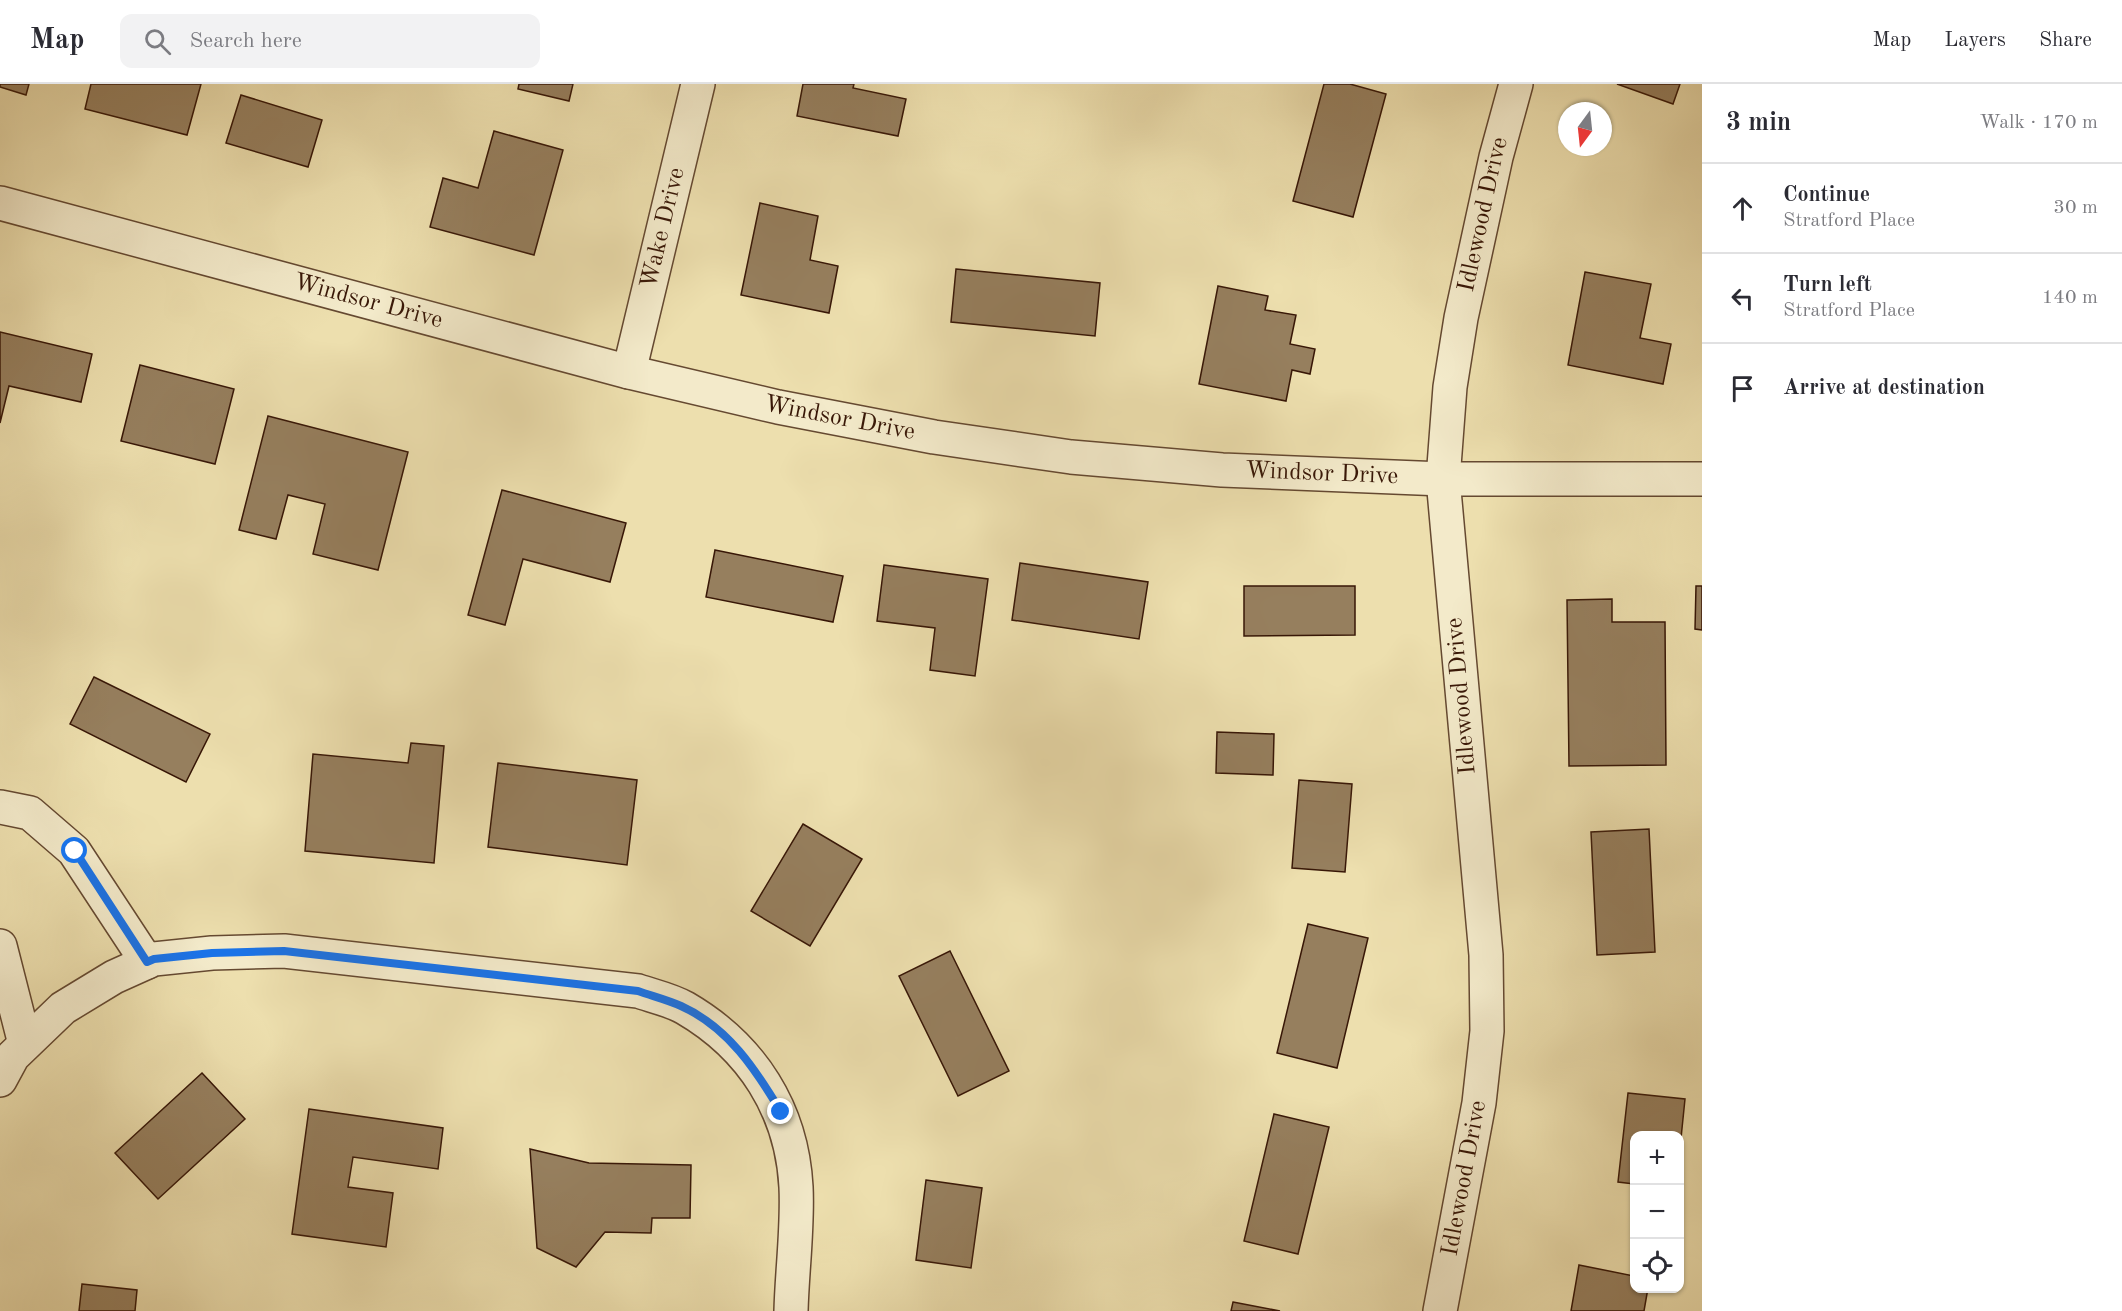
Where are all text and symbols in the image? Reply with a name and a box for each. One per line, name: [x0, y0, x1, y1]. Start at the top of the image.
search box: [120, 14, 540, 68]
icon: search: [141, 25, 174, 58]
text: Map: [30, 27, 84, 55]
text: Search here: [189, 30, 302, 52]
text: Map: [1872, 30, 1911, 51]
text: Layers: [1944, 30, 2006, 51]
text: Share: [2039, 30, 2092, 51]
north arrow: [1558, 102, 1612, 156]
text: 3 min: [1726, 110, 1791, 136]
text: Walk · 170 m: [1979, 113, 2098, 133]
street label: Idlewood Drive: [1455, 135, 1513, 294]
street label: Wake Drive: [637, 165, 690, 291]
text: Continue: [1783, 184, 1870, 206]
icon: ahead: [1726, 192, 1759, 225]
text: 30 m: [2053, 198, 2098, 218]
text: Stratford Place: [1783, 211, 1915, 231]
street label: Windsor Drive: [291, 270, 445, 333]
text: Turn left: [1783, 274, 1872, 296]
icon: left: [1726, 282, 1759, 315]
text: 140 m: [2042, 288, 2098, 308]
text: Stratford Place: [1783, 301, 1915, 321]
icon: arrive: [1726, 372, 1759, 405]
text: Arrive at destination: [1783, 377, 1985, 399]
street label: Windsor Drive: [762, 392, 917, 445]
street label: Windsor Drive: [1245, 459, 1399, 489]
street label: Idlewood Drive: [1443, 616, 1481, 776]
route start: [61, 837, 87, 863]
route end: [767, 1098, 793, 1124]
street label: Idlewood Drive: [1439, 1099, 1491, 1258]
map controls: [1630, 1131, 1684, 1293]
button: +: [1630, 1131, 1684, 1185]
button: −: [1630, 1185, 1684, 1239]
button: locate: [1630, 1239, 1684, 1293]

